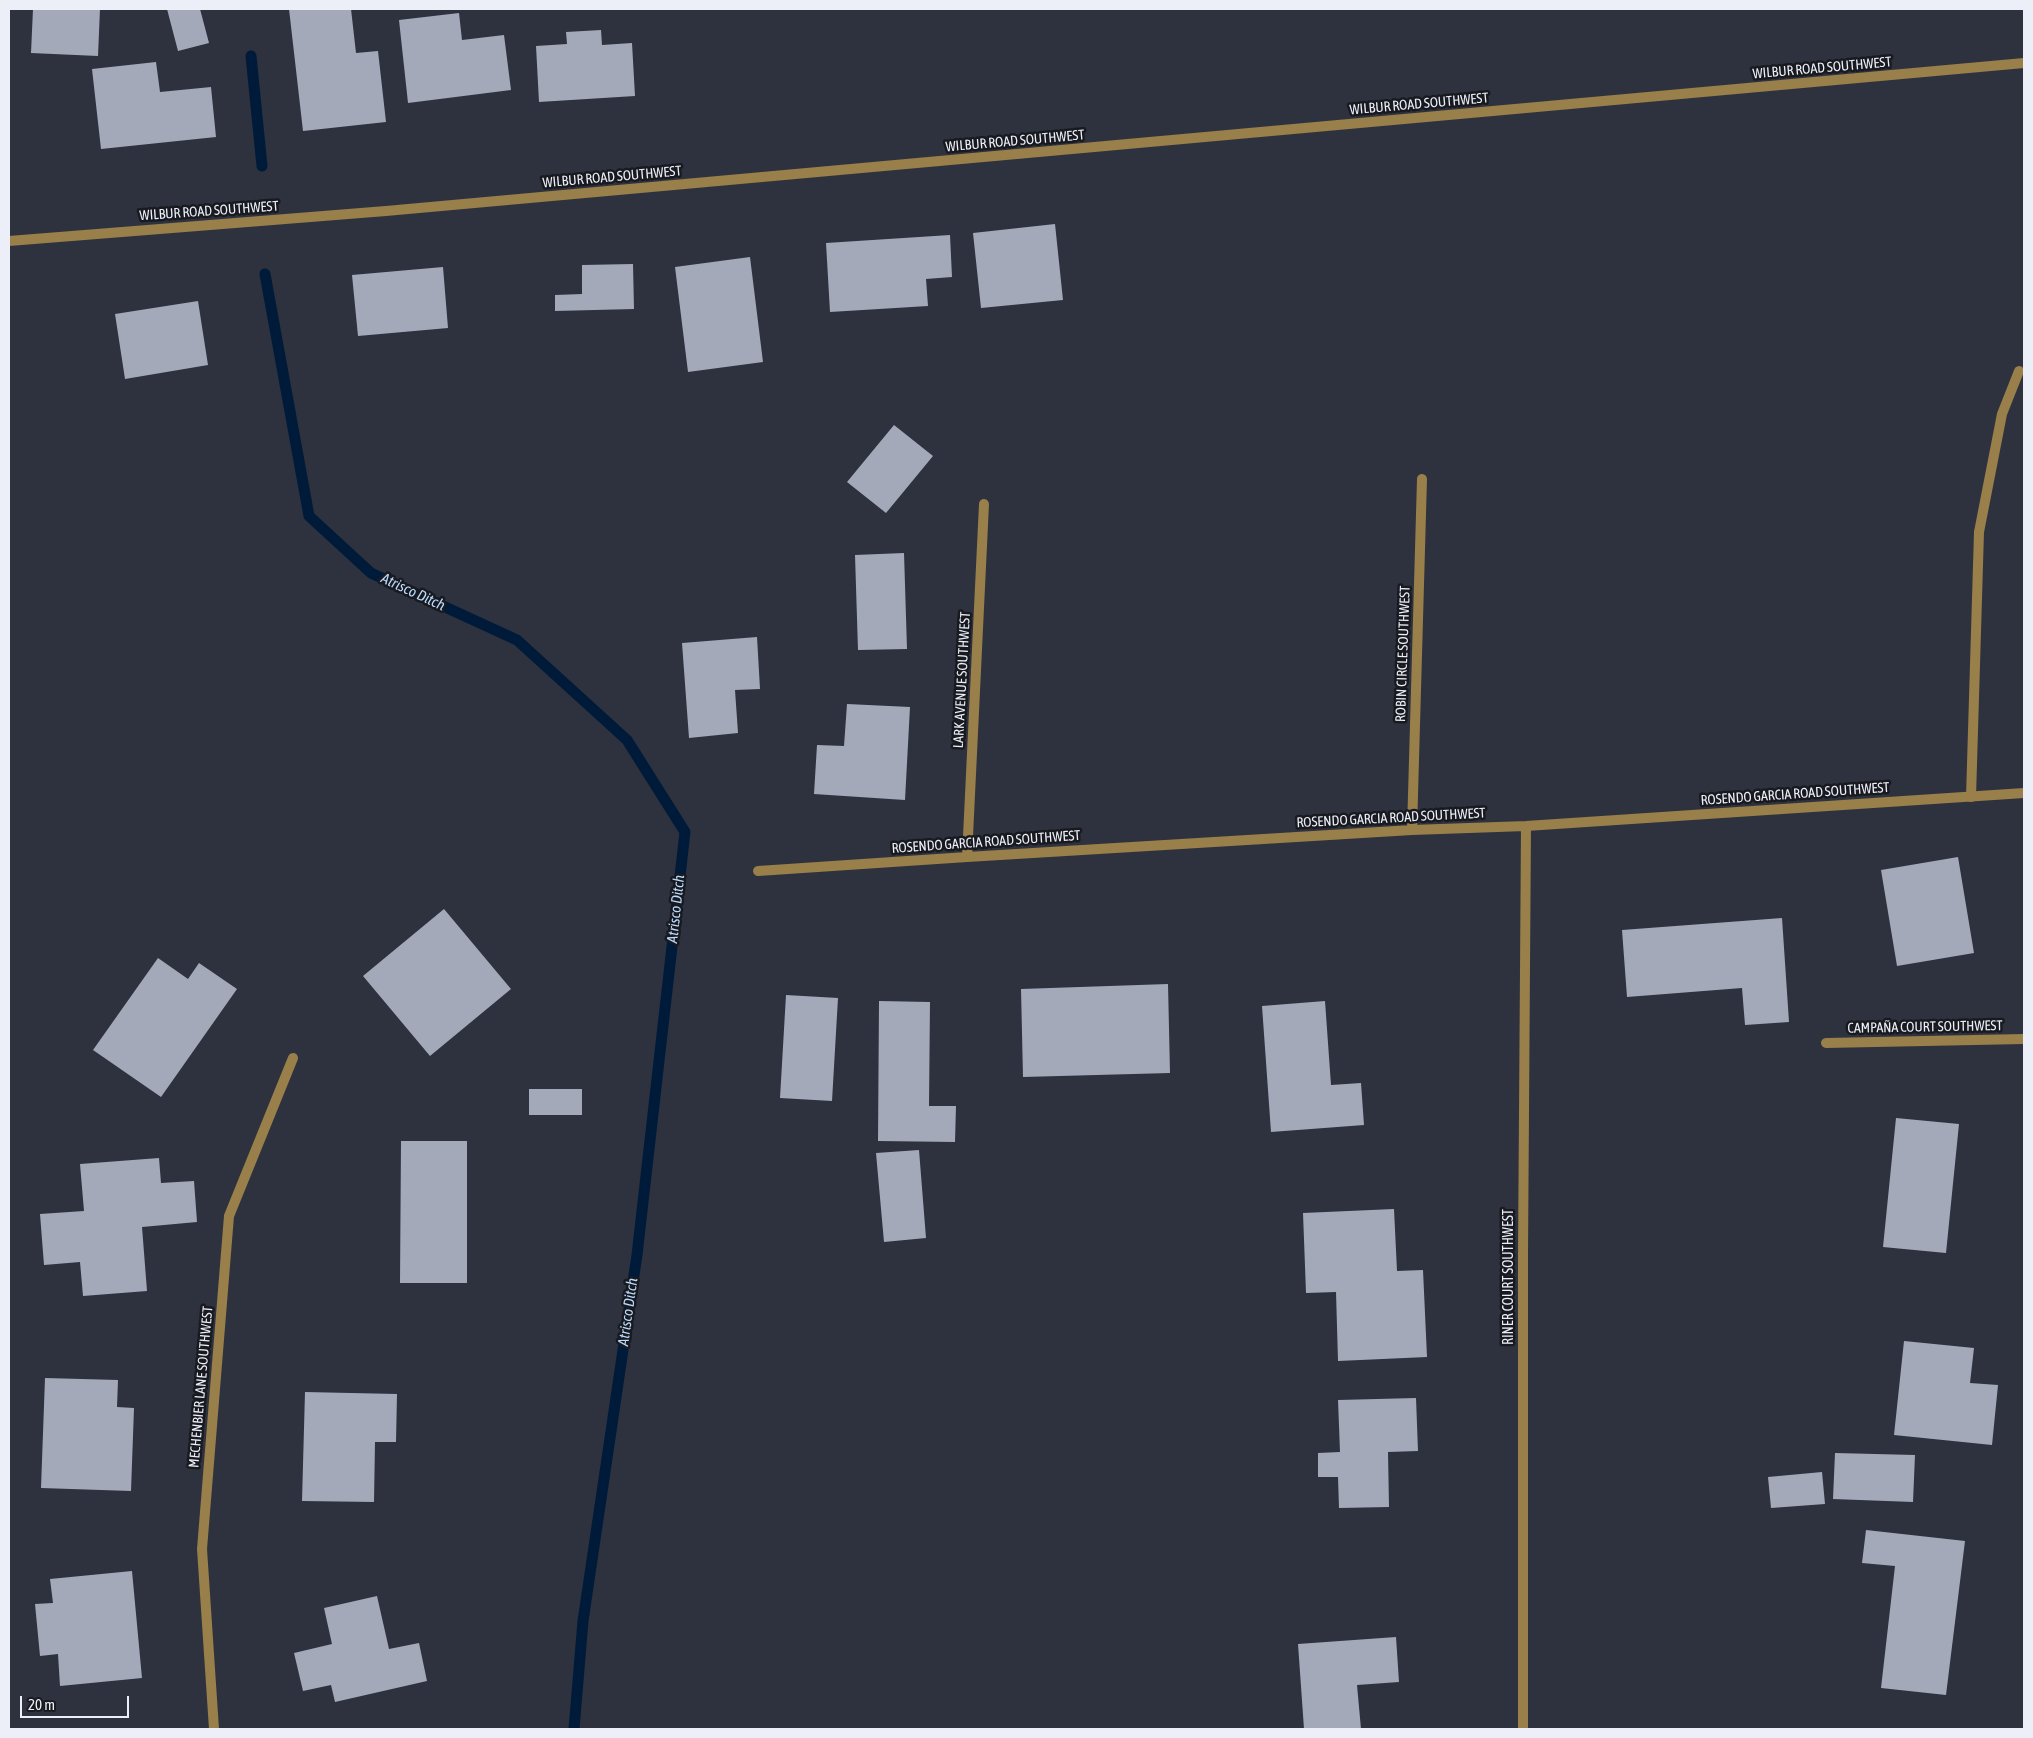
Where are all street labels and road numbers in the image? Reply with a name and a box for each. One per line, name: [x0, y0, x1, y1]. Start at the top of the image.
street label: WILBUR ROAD SOUTHWEST: [1752, 54, 1892, 82]
street label: WILBUR ROAD SOUTHWEST: [1349, 90, 1489, 118]
street label: WILBUR ROAD SOUTHWEST: [945, 127, 1085, 155]
street label: WILBUR ROAD SOUTHWEST: [542, 163, 682, 191]
street label: WILBUR ROAD SOUTHWEST: [139, 198, 279, 224]
street label: ROBIN CIRCLE SOUTHWEST: [1392, 586, 1414, 722]
street label: LARK AVENUE SOUTHWEST: [950, 611, 974, 749]
street label: ROSENDO GARCIA ROAD SOUTHWEST: [1700, 779, 1890, 809]
street label: ROSENDO GARCIA ROAD SOUTHWEST: [1296, 805, 1486, 831]
street label: ROSENDO GARCIA ROAD SOUTHWEST: [891, 827, 1081, 857]
street label: CAMPAÑA COURT SOUTHWEST: [1847, 1017, 2003, 1037]
street label: RINER COURT SOUTHWEST: [1501, 1209, 1517, 1345]
street label: MECHENBIER LANE SOUTHWEST: [186, 1305, 216, 1469]

